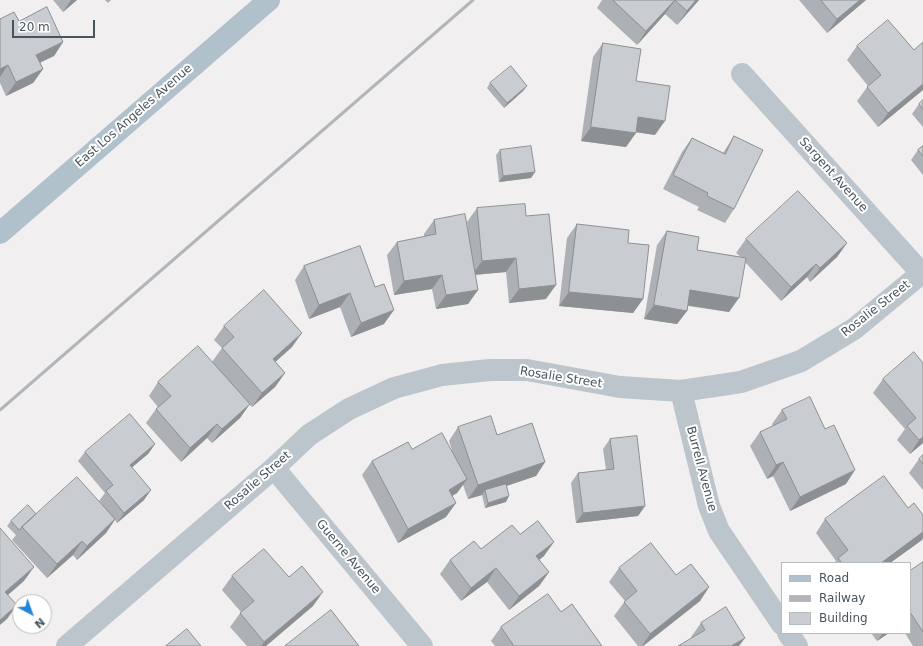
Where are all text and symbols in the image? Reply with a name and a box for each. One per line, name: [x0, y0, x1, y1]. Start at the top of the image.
scale bar: [14, 12, 97, 38]
text: 20 m: [19, 20, 50, 34]
street label: East Los Angeles Avenue: [73, 61, 195, 171]
street label: Sargent Avenue: [796, 135, 870, 215]
street label: Rosalie Street: [839, 278, 913, 340]
street label: Rosalie Street: [519, 364, 603, 392]
street label: Burrell Avenue: [683, 425, 719, 513]
street label: Rosalie Street: [222, 448, 294, 514]
street label: Guerne Avenue: [313, 517, 383, 597]
legend: [781, 562, 911, 634]
text: Road: [819, 571, 849, 585]
text: Railway: [819, 591, 865, 605]
north arrow: [12, 594, 52, 634]
text: Building: [819, 611, 868, 625]
text: N: [32, 615, 47, 631]

